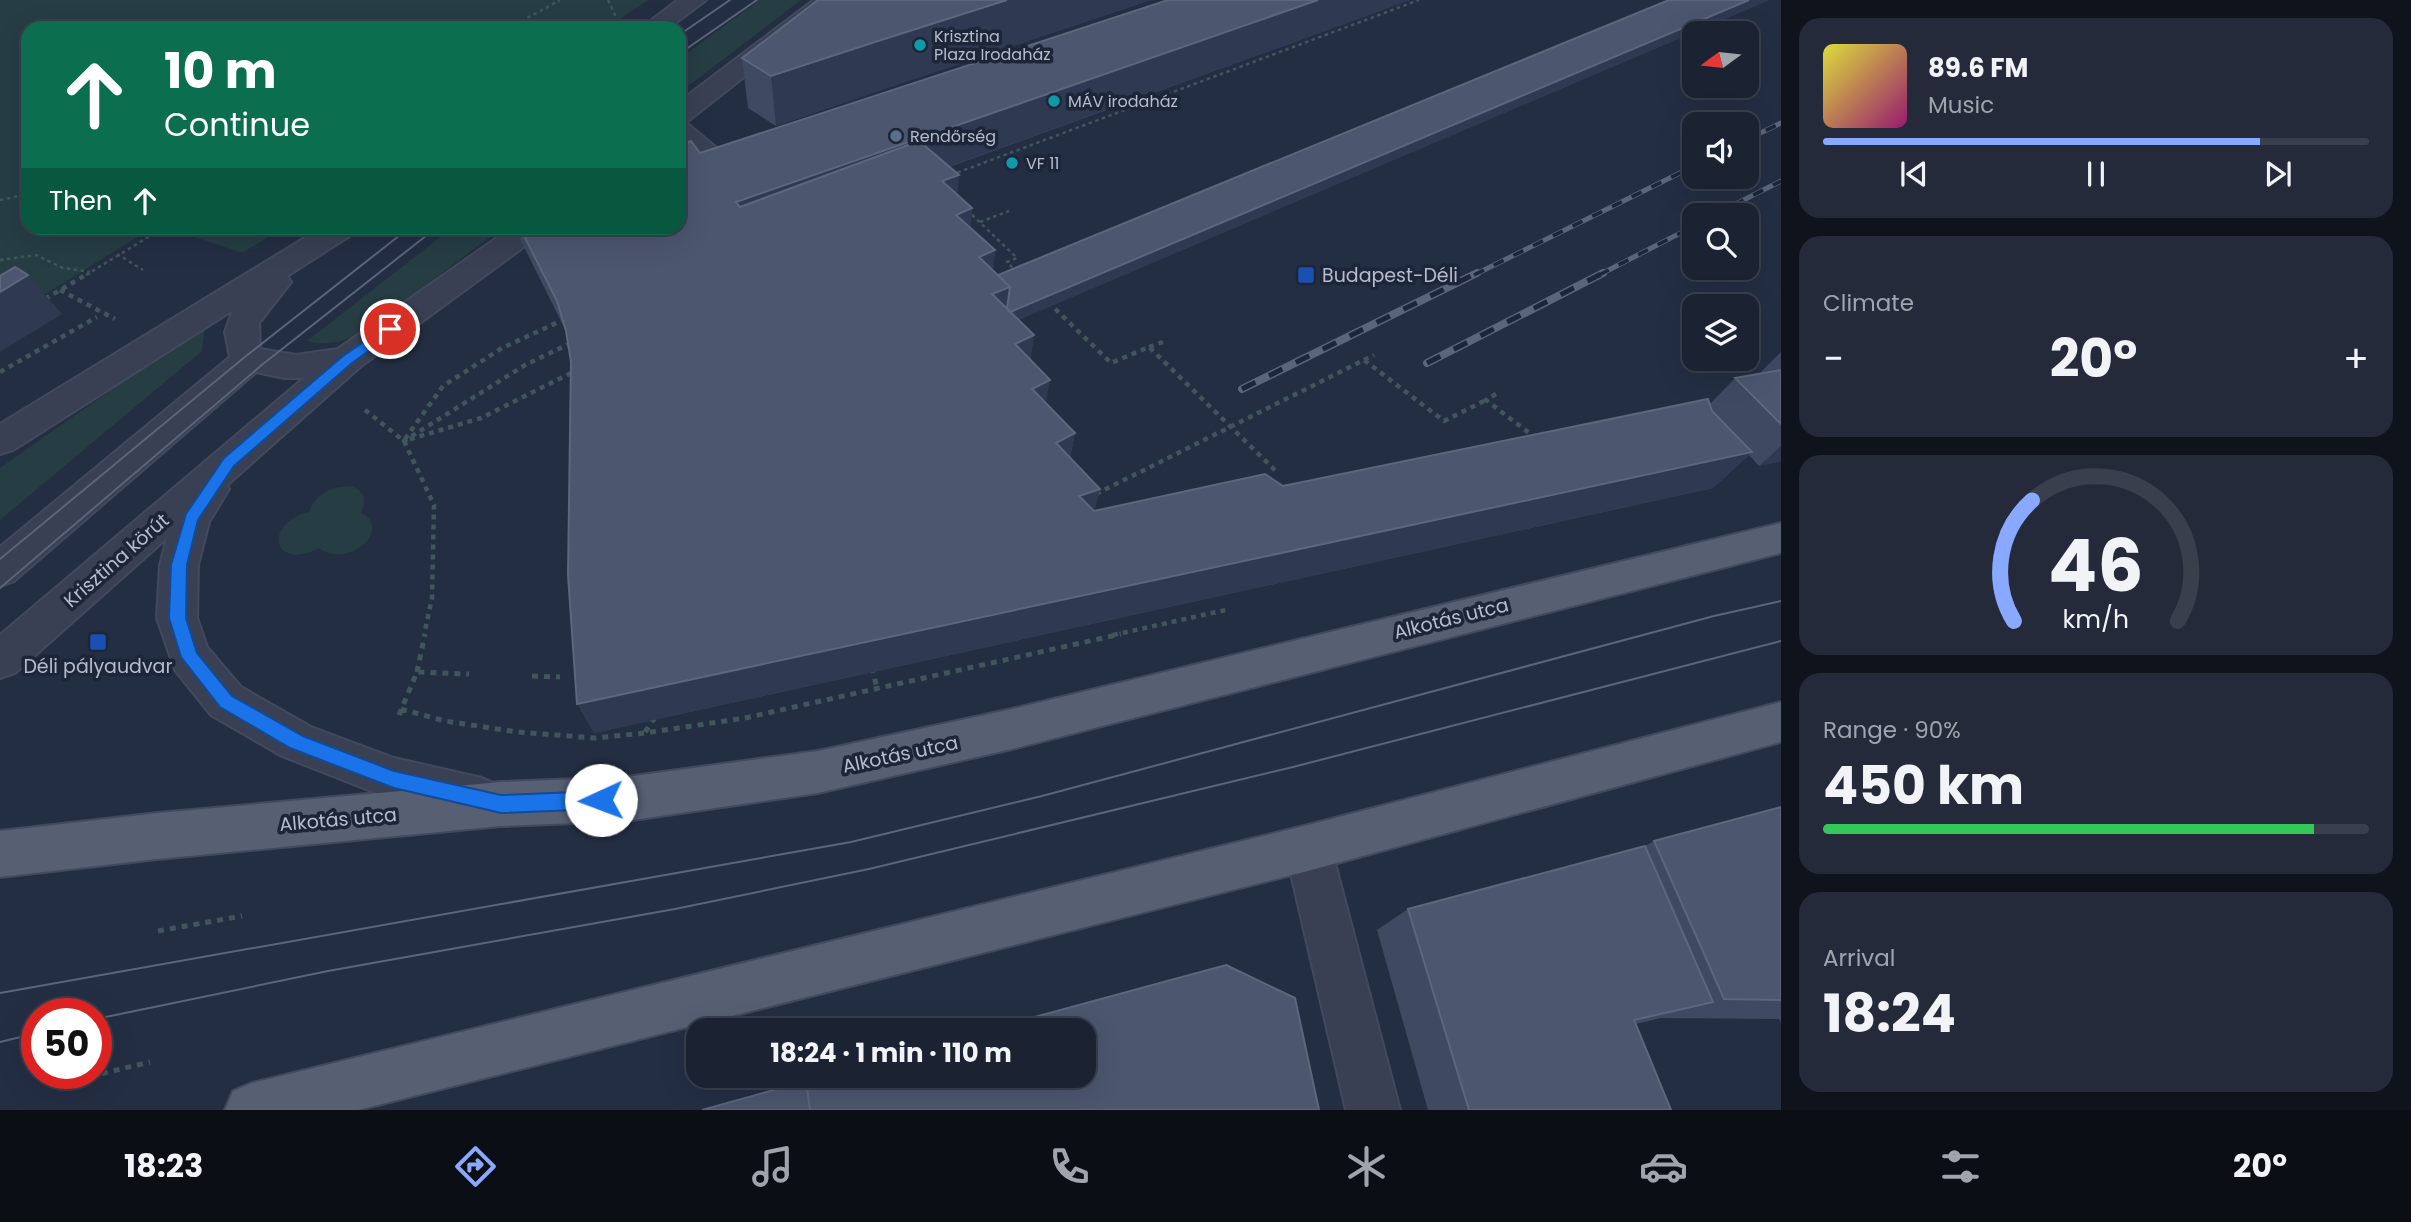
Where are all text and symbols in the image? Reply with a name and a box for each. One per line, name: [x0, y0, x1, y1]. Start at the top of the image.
north arrow: [1682, 21, 1759, 98]
map controls: [1682, 21, 1759, 371]
place label: Krisztina Plaza Irodaház: [934, 25, 1051, 66]
text: 10 m: [164, 37, 277, 105]
marker: Krisztina Plaza Irodaház: [912, 37, 928, 53]
icon: ahead: [49, 49, 140, 140]
text: 89.6 FM: [1928, 50, 2028, 86]
text: Music: [1928, 89, 1994, 121]
place label: MÁV irodaház: [1068, 90, 1178, 113]
marker: MÁV irodaház: [1046, 93, 1062, 109]
text: Continue: [164, 102, 310, 147]
button: sound: [1682, 112, 1759, 189]
place label: Rendőrség: [910, 125, 996, 148]
marker: Rendőrség: [888, 128, 904, 144]
place label: VF 11: [1026, 152, 1059, 175]
marker: VF 11: [1004, 155, 1020, 171]
icon: previous: [1895, 155, 1933, 193]
icon: pause: [2077, 155, 2115, 193]
icon: next: [2259, 155, 2297, 193]
icon: ahead: [126, 182, 164, 220]
text: Then: [49, 183, 112, 219]
button: search: [1682, 203, 1759, 280]
place label: Budapest-Déli: [1322, 262, 1458, 289]
marker: Budapest-Déli: [1296, 265, 1316, 285]
text: Climate: [1823, 287, 1914, 319]
button: layers: [1682, 294, 1759, 371]
pin: [360, 299, 420, 359]
icon: arrive: [371, 310, 409, 348]
text: 20°: [2050, 322, 2137, 395]
text: −: [1823, 332, 1844, 385]
text: +: [2343, 332, 2369, 385]
street label: Krisztina körút: [58, 507, 175, 614]
text: 46: [2048, 515, 2144, 616]
street label: Alkotás utca: [1391, 591, 1511, 646]
text: km/h: [2063, 602, 2129, 637]
marker: Déli pályaudvar: [88, 632, 108, 652]
place label: Déli pályaudvar: [23, 653, 173, 680]
text: Range · 90%: [1823, 714, 1961, 746]
street label: Alkotás utca: [840, 729, 960, 780]
text: 450 km: [1823, 749, 2024, 822]
position arrow: [564, 763, 638, 837]
street label: Alkotás utca: [278, 801, 398, 838]
text: Arrival: [1823, 942, 1895, 974]
text: 18:24: [1823, 977, 1956, 1050]
speed limit sign: 50: [21, 998, 112, 1089]
text: 18:24 · 1 min · 110 m: [770, 1035, 1012, 1071]
icon: directions: [451, 1142, 500, 1191]
icon: music: [748, 1142, 797, 1191]
icon: phone: [1045, 1142, 1094, 1191]
icon: climate: [1342, 1142, 1391, 1191]
icon: car: [1639, 1142, 1688, 1191]
icon: filters: [1936, 1142, 1985, 1191]
text: 18:23: [124, 1143, 203, 1188]
text: 20°: [2233, 1143, 2287, 1188]

